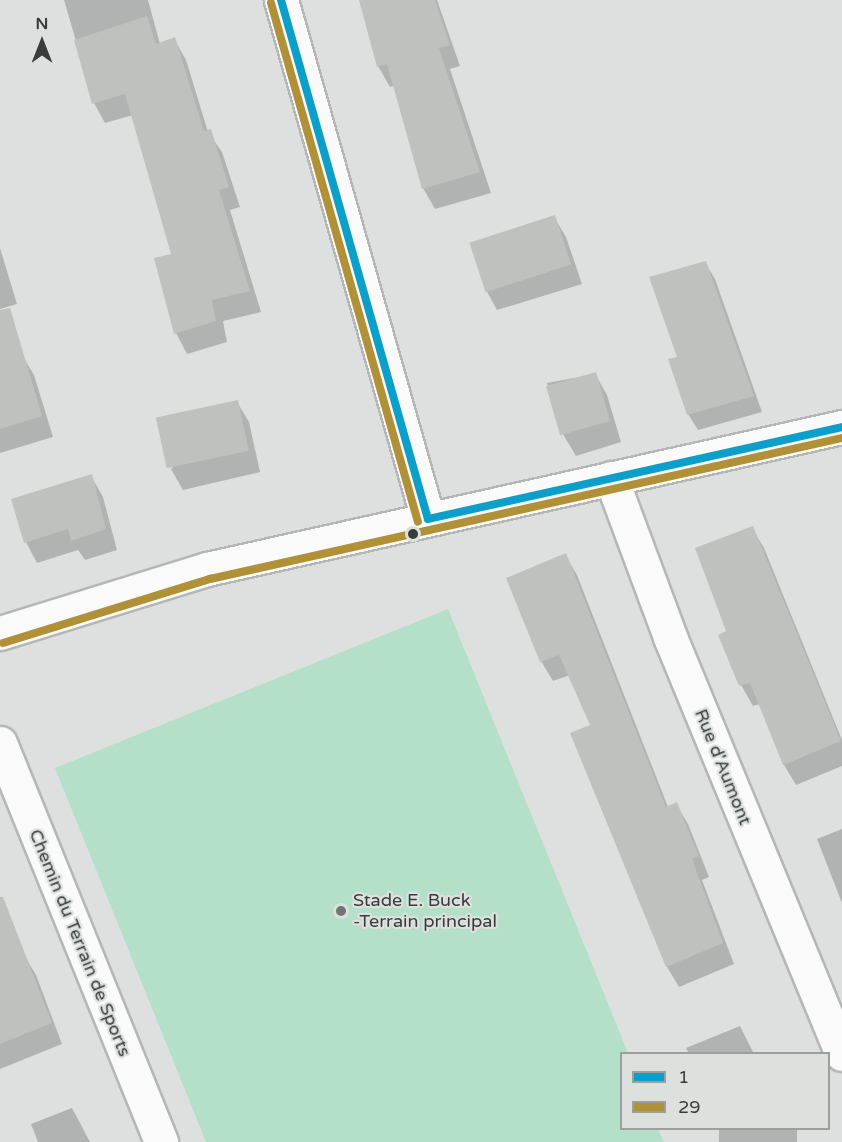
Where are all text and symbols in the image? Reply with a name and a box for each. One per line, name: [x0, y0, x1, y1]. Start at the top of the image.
north arrow: [12, 12, 72, 72]
text: N: [36, 14, 48, 34]
unlabelled marker: [407, 528, 419, 540]
street label: Rue d'Aumont: [690, 706, 756, 828]
street label: Chemin du Terrain de Sports: [24, 826, 136, 1060]
place label: Stade E. Buck -Terrain principal: [353, 890, 497, 932]
marker: Stade E. Buck -Terrain principal: [334, 904, 348, 918]
legend: [620, 1052, 830, 1130]
text: 1: [678, 1066, 689, 1088]
text: 29: [678, 1096, 701, 1118]

